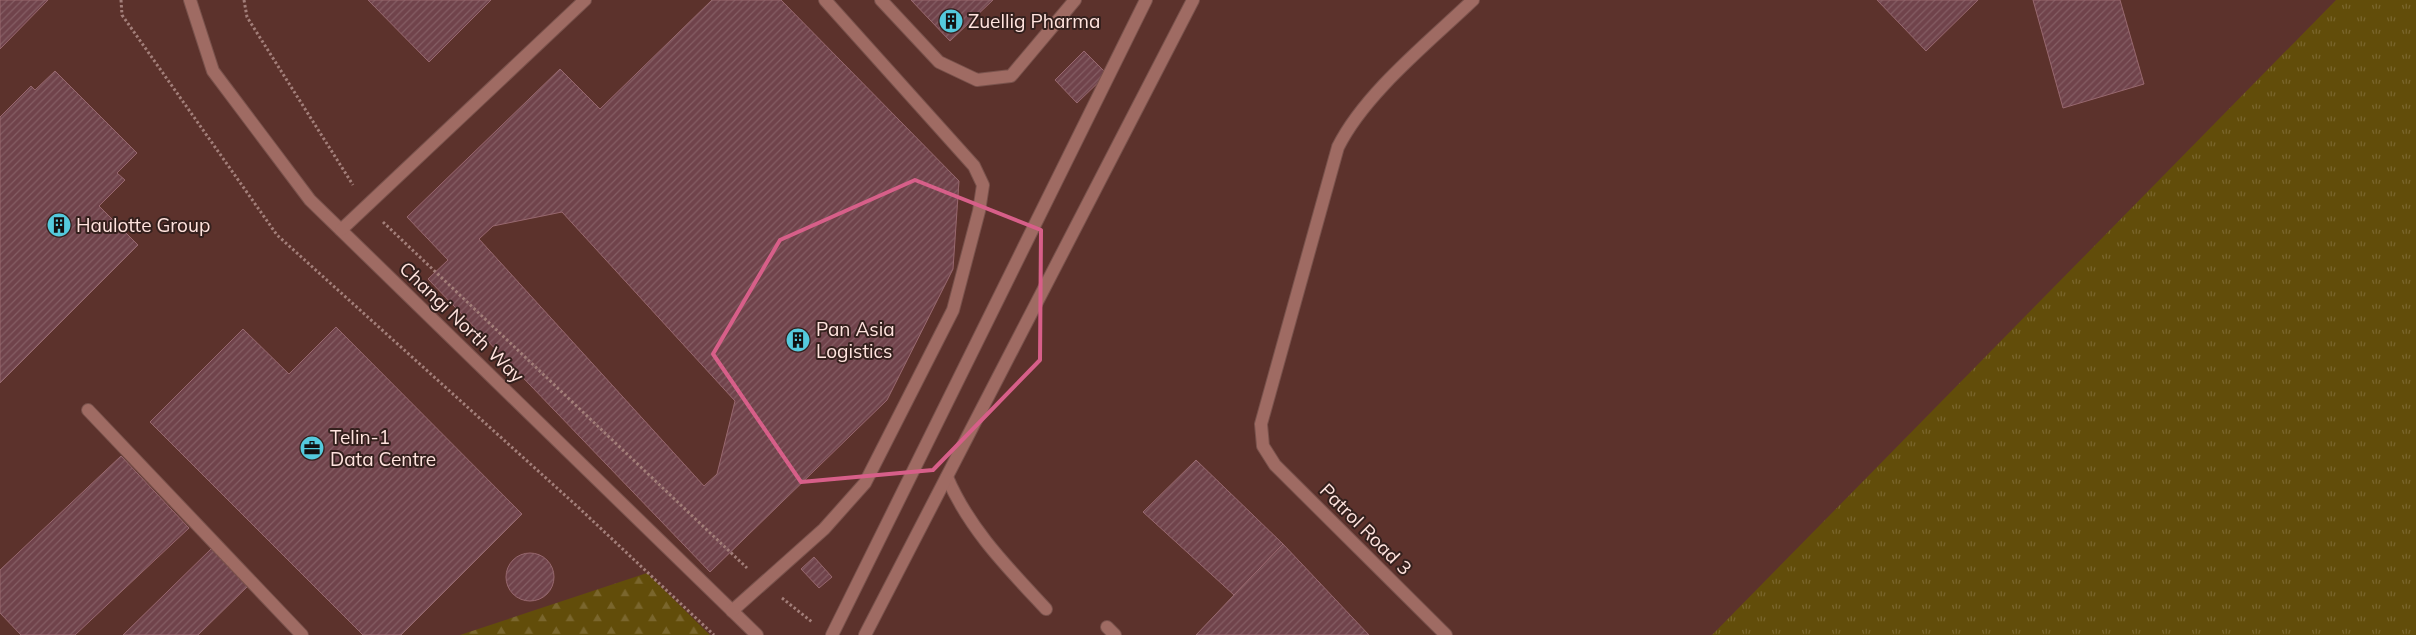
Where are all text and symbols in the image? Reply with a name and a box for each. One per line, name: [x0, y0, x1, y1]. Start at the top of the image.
building icon: Zuellig Pharma: [938, 8, 964, 34]
place label: Zuellig Pharma: [968, 9, 1100, 33]
building icon: Haulotte Group: [46, 212, 72, 238]
place label: Haulotte Group: [76, 213, 210, 237]
street label: Changi North Way: [395, 256, 529, 388]
place label: Pan Asia Logistics: [816, 317, 895, 363]
building icon: Pan Asia Logistics: [785, 327, 811, 353]
place label: Telin-1 Data Centre: [330, 425, 436, 471]
office icon: Telin-1 Data Centre: [299, 435, 325, 461]
street label: Patrol Road 3: [1315, 478, 1417, 580]

